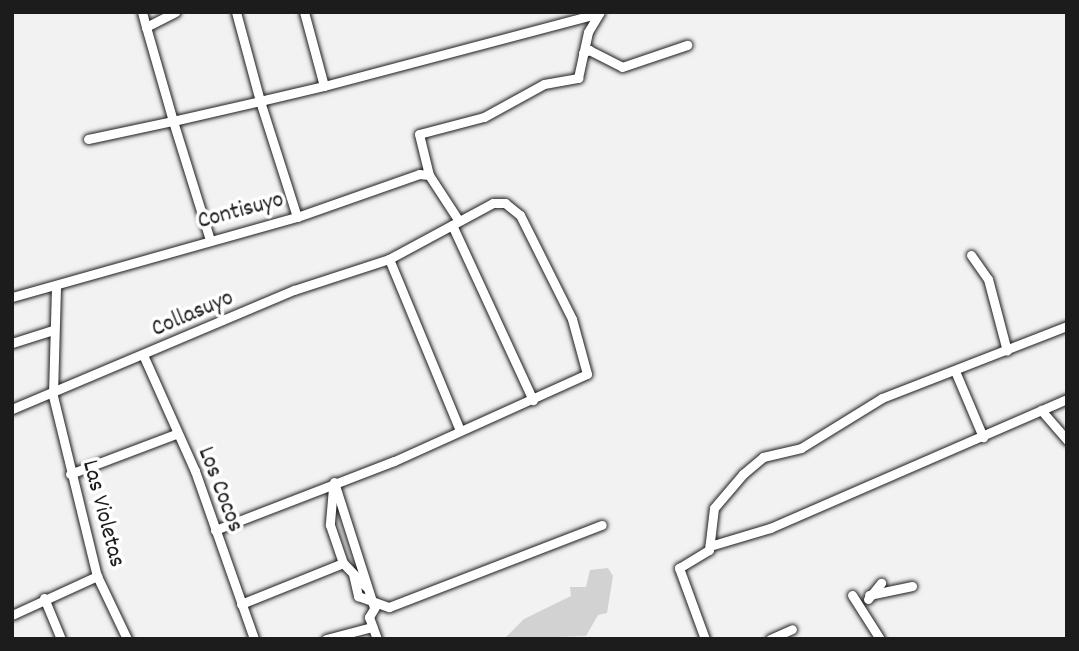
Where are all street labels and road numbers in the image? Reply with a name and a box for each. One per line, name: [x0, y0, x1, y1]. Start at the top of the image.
street label: Contisuyo: [195, 187, 287, 237]
street label: Collasuyo: [148, 285, 238, 345]
street label: Los Cocos: [190, 443, 248, 537]
street label: Las Violetas: [74, 457, 130, 571]

